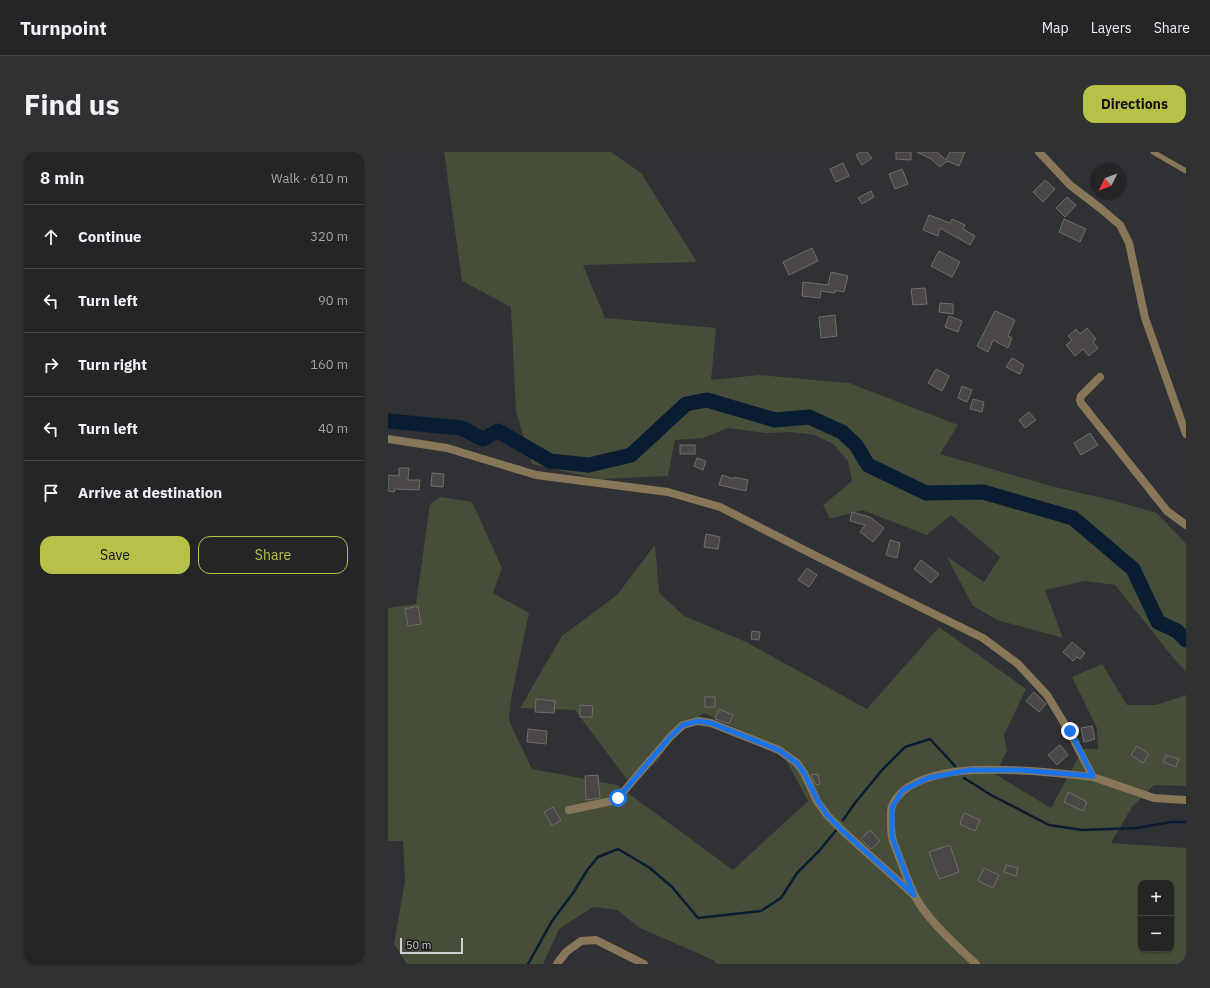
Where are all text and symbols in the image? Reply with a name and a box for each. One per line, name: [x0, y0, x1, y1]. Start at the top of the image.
text: Turnpoint: [20, 16, 107, 40]
text: Map: [1042, 19, 1069, 37]
text: Layers: [1091, 19, 1132, 37]
text: Share: [1154, 19, 1190, 37]
button: Directions: [1083, 85, 1186, 123]
text: Find us: [24, 86, 120, 123]
north arrow: [1090, 164, 1126, 200]
text: 8 min: [40, 167, 84, 189]
text: Walk · 610 m: [271, 170, 348, 187]
icon: ahead: [40, 226, 62, 248]
text: Continue: [78, 227, 142, 246]
text: 320 m: [310, 228, 348, 245]
icon: left: [40, 290, 62, 312]
text: Turn left: [78, 291, 138, 310]
text: 90 m: [318, 292, 348, 309]
icon: right: [40, 354, 62, 376]
text: Turn right: [78, 355, 147, 374]
text: 160 m: [310, 356, 348, 373]
icon: left: [40, 418, 62, 440]
text: Turn left: [78, 419, 138, 438]
text: 40 m: [318, 420, 348, 437]
icon: arrive: [40, 482, 62, 504]
text: Arrive at destination: [78, 483, 222, 502]
button: Save: [40, 536, 190, 574]
button: Share: [198, 536, 348, 574]
route end: [1061, 722, 1079, 740]
route start: [609, 789, 627, 807]
map controls: [1138, 880, 1174, 952]
button: +: [1138, 880, 1174, 916]
button: −: [1138, 916, 1174, 952]
scale bar: [400, 936, 463, 955]
text: 50 m: [406, 938, 431, 952]

